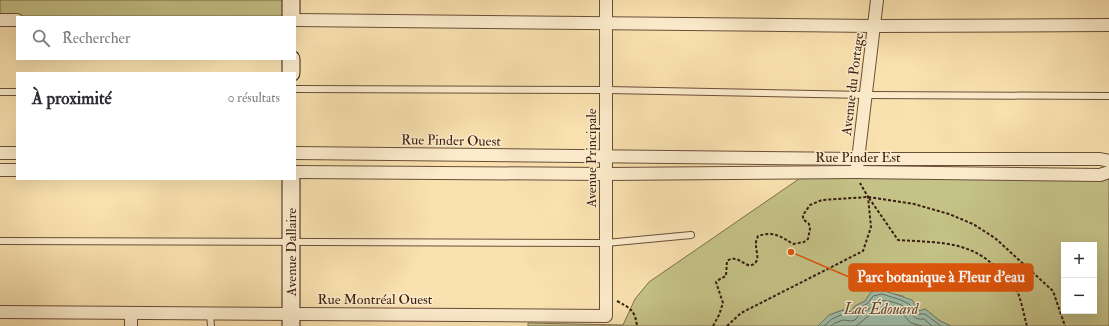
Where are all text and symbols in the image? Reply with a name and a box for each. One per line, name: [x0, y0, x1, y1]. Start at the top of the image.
search box: [16, 16, 296, 60]
icon: search: [30, 27, 52, 49]
text: Rechercher: [62, 29, 130, 48]
street label: Avenue du Portage: [838, 32, 867, 137]
text: À proximité: [32, 88, 112, 109]
text: 0 résultats: [228, 90, 280, 106]
street label: Avenue Principale: [583, 108, 601, 209]
street label: Rue Pinder Ouest: [401, 131, 501, 150]
street label: Rue Pinder Est: [815, 149, 901, 166]
street label: Avenue Dallaire: [283, 208, 300, 297]
map controls: [1061, 242, 1097, 314]
button: +: [1061, 242, 1097, 278]
callout: Parc botanique à Fleur d'eau: [849, 264, 1033, 291]
text: Parc botanique à Fleur d'eau: [857, 268, 1025, 288]
button: −: [1061, 278, 1097, 314]
street label: Rue Montréal Ouest: [318, 291, 433, 308]
water label: Lac Édouard: [843, 298, 920, 319]

